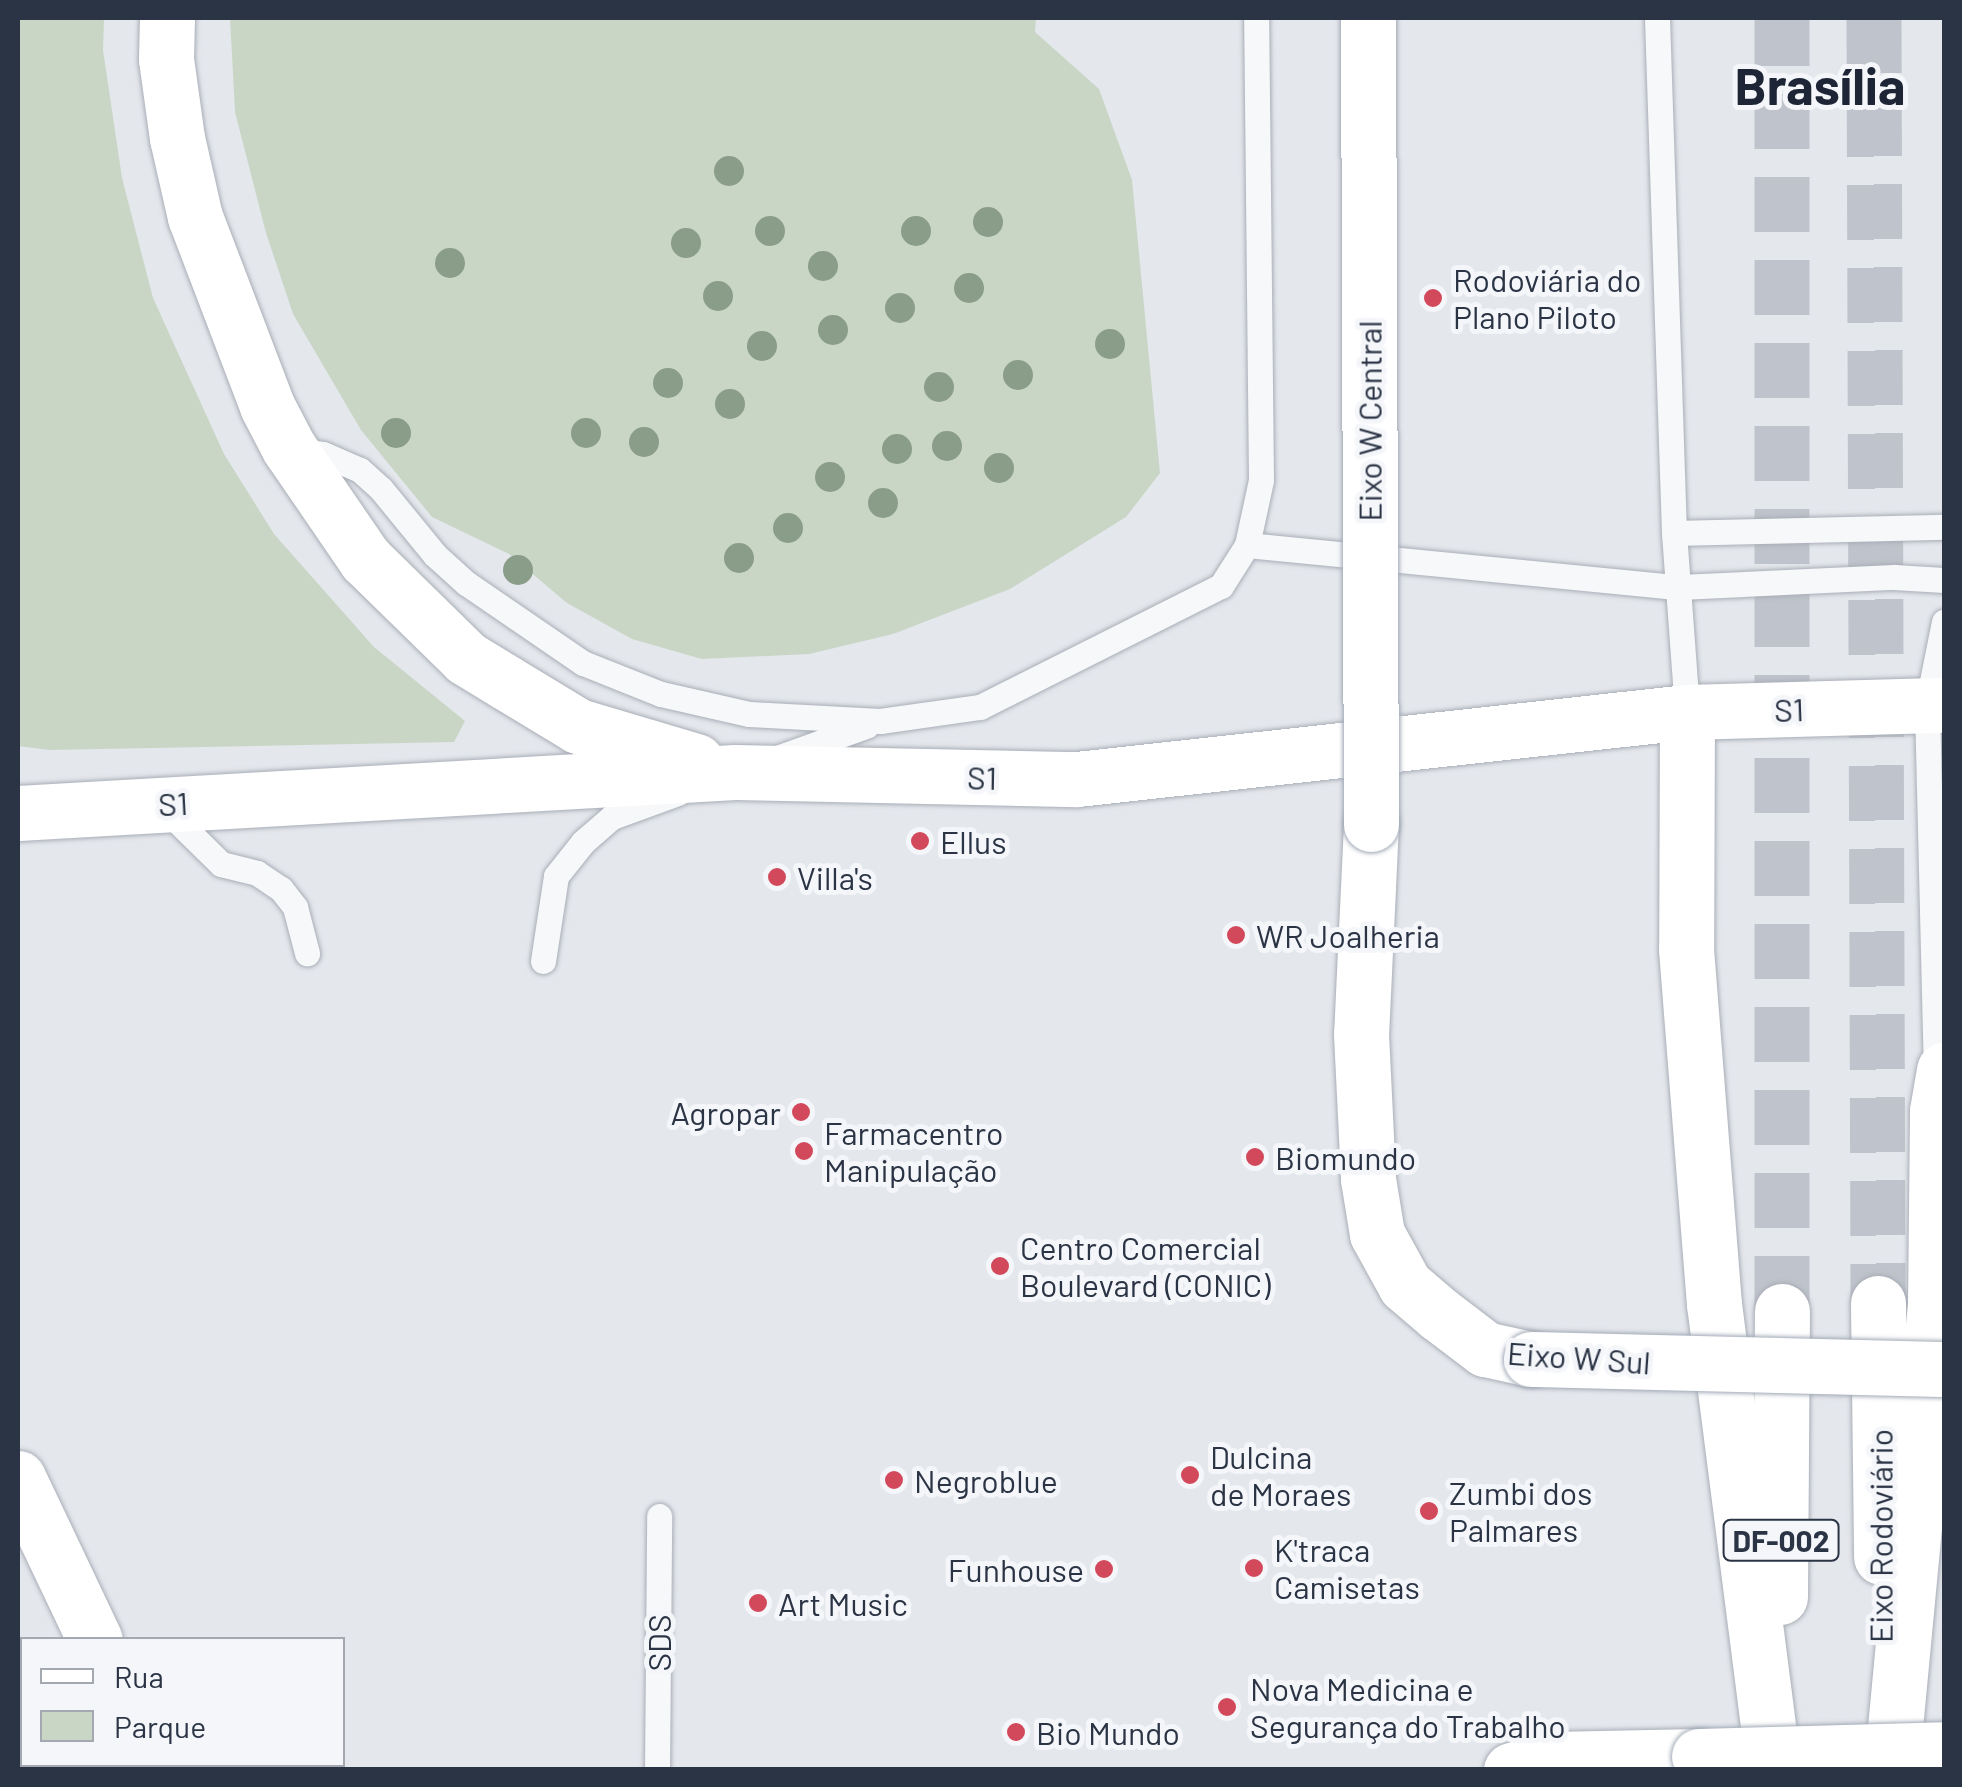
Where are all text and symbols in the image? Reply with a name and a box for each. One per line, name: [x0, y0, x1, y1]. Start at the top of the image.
district label: Brasília: [1734, 54, 1906, 116]
place label: Rodoviária do Plano Piloto: [1453, 261, 1641, 336]
marker: Rodoviária do Plano Piloto: [1422, 287, 1444, 309]
street label: Eixo W Central: [1350, 320, 1388, 522]
street label: S1: [1773, 689, 1805, 729]
street label: S1: [967, 758, 997, 796]
street label: S1: [157, 783, 189, 823]
place label: Ellus: [940, 822, 1007, 860]
marker: Ellus: [909, 830, 931, 852]
place label: Villa's: [797, 858, 873, 896]
marker: Villa's: [766, 866, 788, 888]
place label: WR Joalheria: [1256, 916, 1440, 954]
marker: WR Joalheria: [1225, 924, 1247, 946]
place label: Agropar: [671, 1093, 781, 1131]
marker: Agropar: [790, 1101, 812, 1123]
place label: Farmacentro Manipulação: [824, 1114, 1003, 1189]
place label: Biomundo: [1275, 1138, 1416, 1176]
marker: Farmacentro Manipulação: [793, 1140, 815, 1162]
marker: Biomundo: [1244, 1146, 1266, 1168]
place label: Centro Comercial Boulevard (CONIC): [1020, 1229, 1271, 1304]
marker: Centro Comercial Boulevard (CONIC): [989, 1255, 1011, 1277]
street label: Eixo W Sul: [1506, 1333, 1652, 1381]
street label: Eixo Rodoviário: [1861, 1429, 1899, 1643]
place label: Dulcina de Moraes: [1210, 1438, 1351, 1513]
place label: Negroblue: [914, 1461, 1058, 1499]
marker: Dulcina de Moraes: [1179, 1464, 1201, 1486]
marker: Negroblue: [883, 1469, 905, 1491]
place label: Zumbi dos Palmares: [1449, 1474, 1592, 1549]
marker: Zumbi dos Palmares: [1418, 1500, 1440, 1522]
road number: DF-002: [1721, 1515, 1841, 1565]
place label: K'traca Camisetas: [1274, 1531, 1420, 1606]
place label: Funhouse: [948, 1550, 1084, 1588]
marker: K'traca Camisetas: [1243, 1557, 1265, 1579]
marker: Funhouse: [1093, 1558, 1115, 1580]
place label: Art Music: [778, 1584, 908, 1622]
marker: Art Music: [747, 1592, 769, 1614]
street label: SDS: [639, 1614, 677, 1672]
legend: [20, 1637, 345, 1767]
text: Rua: [114, 1658, 164, 1694]
place label: Nova Medicina e Segurança do Trabalho: [1250, 1670, 1566, 1745]
marker: Nova Medicina e Segurança do Trabalho: [1214, 1694, 1240, 1720]
text: Parque: [114, 1708, 206, 1744]
place label: Bio Mundo: [1036, 1713, 1180, 1751]
marker: Bio Mundo: [1005, 1721, 1027, 1743]

